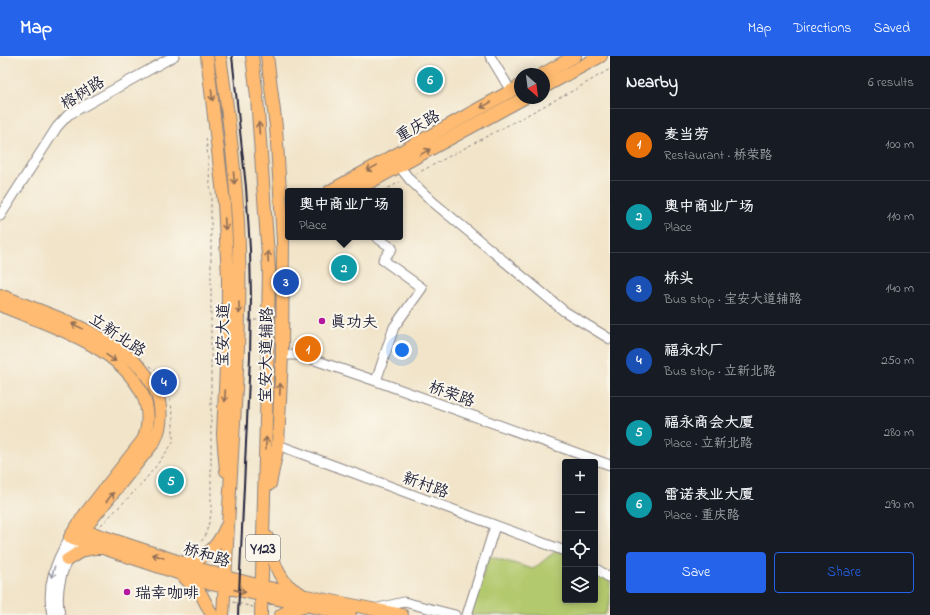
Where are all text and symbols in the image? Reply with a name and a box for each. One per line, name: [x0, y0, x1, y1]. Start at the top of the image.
text: Map: [20, 15, 52, 42]
text: Map: [748, 18, 771, 39]
text: Directions: [793, 18, 851, 39]
text: Saved: [873, 18, 910, 39]
pin: 6: [417, 65, 443, 95]
north arrow: [514, 68, 550, 104]
text: Nearby: [626, 70, 678, 95]
street label: 榕树路: [56, 71, 110, 117]
text: 6 results: [868, 73, 914, 92]
one-way arrow: [208, 88, 216, 101]
one-way arrow: [480, 102, 492, 110]
street label: 重庆路: [391, 105, 445, 149]
one-way arrow: [256, 122, 263, 135]
text: 麦当劳: [664, 124, 709, 146]
text: 1: [637, 135, 641, 154]
text: 100 m: [885, 135, 914, 154]
text: Restaurant · 桥荣路: [664, 146, 773, 165]
one-way arrow: [419, 148, 431, 155]
one-way arrow: [366, 165, 378, 172]
one-way arrow: [231, 171, 238, 184]
popup: [285, 188, 403, 240]
text: 奥中商业广场: [299, 194, 389, 216]
text: 奥中商业广场: [664, 196, 754, 218]
text: 2: [636, 207, 642, 226]
text: 110 m: [887, 207, 914, 226]
text: Place: [299, 216, 327, 235]
one-way arrow: [221, 217, 229, 230]
text: Place: [664, 218, 692, 237]
one-way arrow: [264, 251, 272, 264]
pin: 2: [331, 253, 357, 283]
pin: 3: [273, 267, 299, 297]
text: 桥头: [664, 268, 694, 290]
text: 3: [636, 279, 642, 298]
text: 140 m: [886, 279, 914, 298]
text: Bus stop · 宝安大道辅路: [664, 290, 802, 309]
one-way arrow: [235, 301, 243, 314]
street label: 宝安大道: [211, 303, 237, 367]
street label: 宝安大道辅路: [254, 307, 280, 403]
street label: 立新北路: [84, 308, 150, 364]
place label: 真功夫: [330, 311, 378, 335]
marker: 真功夫: [317, 316, 327, 326]
one-way arrow: [71, 321, 83, 329]
pin: 1: [295, 334, 321, 364]
your location: [392, 340, 412, 360]
text: 福永水厂: [664, 340, 724, 362]
text: 4: [636, 351, 642, 370]
text: 250 m: [881, 351, 914, 370]
one-way arrow: [105, 354, 116, 362]
text: Bus stop · 立新北路: [664, 362, 776, 381]
pin: 4: [151, 367, 177, 397]
street label: 桥荣路: [425, 375, 478, 414]
one-way arrow: [277, 383, 284, 396]
one-way arrow: [221, 389, 229, 402]
text: 福永商会大厦: [664, 412, 754, 434]
text: 5: [635, 423, 643, 442]
text: 280 m: [884, 423, 914, 442]
text: Place · 立新北路: [664, 434, 753, 453]
one-way arrow: [262, 437, 270, 450]
map controls: [562, 459, 598, 603]
button: +: [562, 459, 598, 495]
pin: 5: [158, 466, 184, 496]
street label: 新村路: [399, 466, 452, 505]
text: 雷诺表业大厦: [664, 484, 754, 506]
one-way arrow: [106, 492, 115, 503]
button: −: [562, 495, 598, 531]
text: 6: [636, 495, 642, 514]
text: 290 m: [885, 495, 914, 514]
text: Place · 重庆路: [664, 506, 740, 525]
button: locate: [562, 531, 598, 567]
road number: Y123: [246, 535, 280, 561]
street label: 桥和路: [180, 537, 233, 574]
one-way arrow: [152, 551, 164, 559]
button: Save: [626, 552, 766, 593]
button: Share: [774, 552, 914, 593]
one-way arrow: [49, 565, 56, 578]
button: layers: [562, 567, 598, 603]
place label: 瑞幸咖啡: [135, 582, 199, 606]
marker: 瑞幸咖啡: [122, 587, 132, 597]
one-way arrow: [233, 588, 246, 596]

